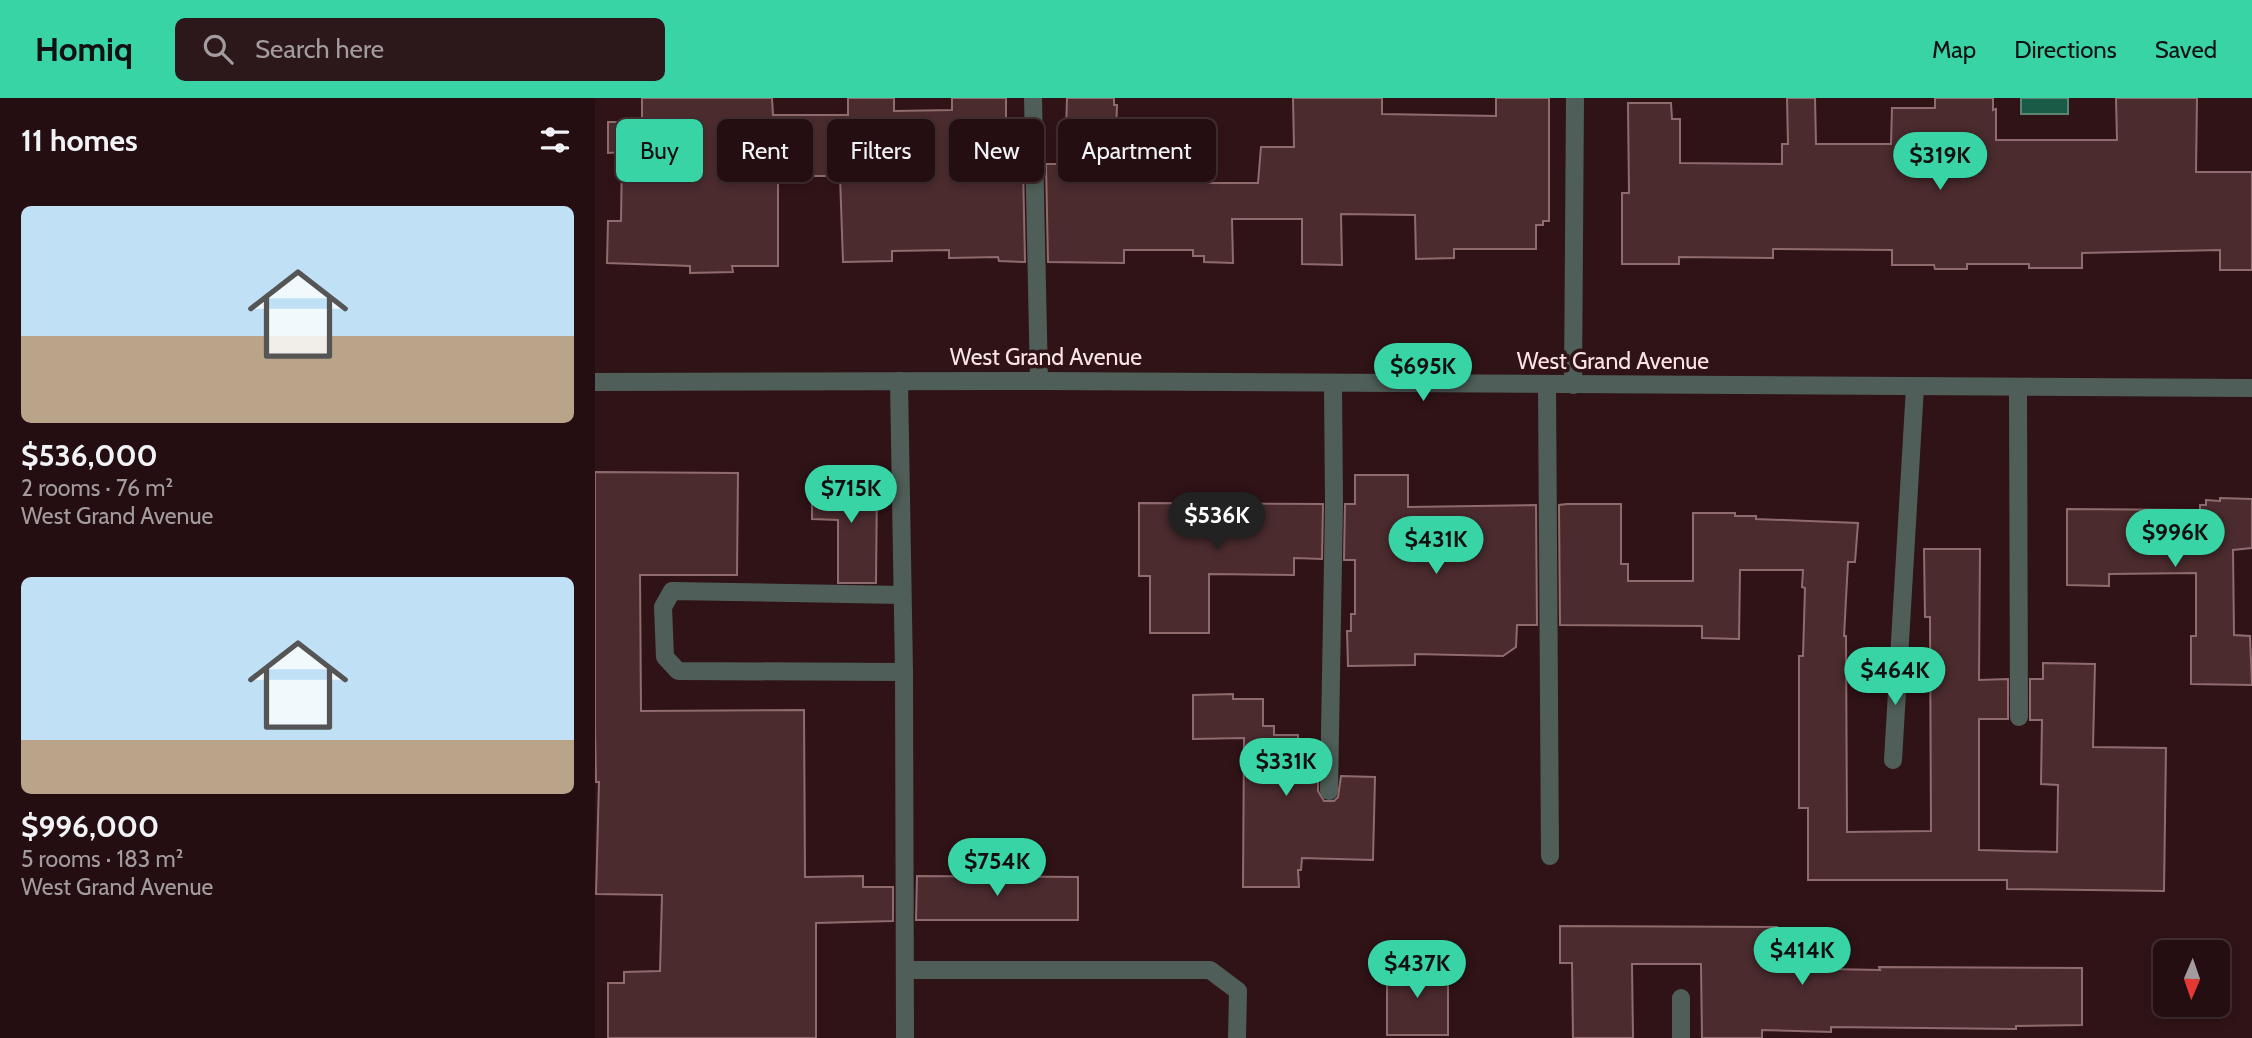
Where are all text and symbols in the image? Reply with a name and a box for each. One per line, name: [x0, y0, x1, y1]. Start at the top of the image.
search box: [175, 18, 665, 81]
text: Homiq: [35, 29, 133, 69]
icon: search: [199, 30, 237, 68]
text: Search here: [255, 33, 384, 65]
text: Map: [1932, 35, 1976, 64]
text: Directions: [2014, 35, 2117, 64]
text: Saved: [2155, 35, 2217, 64]
chip: Buy: [616, 119, 703, 182]
chip: Rent: [717, 119, 813, 182]
chip: Filters: [827, 119, 935, 182]
chip: New: [949, 119, 1044, 182]
chip: Apartment: [1058, 119, 1216, 182]
icon: filters: [536, 121, 574, 159]
text: 11 homes: [21, 122, 138, 159]
pin: $319K: [1891, 132, 1989, 192]
text: $319K: [1909, 141, 1971, 169]
icon: home: [235, 251, 361, 377]
street label: West Grand Avenue: [950, 343, 1142, 371]
pin: $695K: [1374, 344, 1472, 403]
street label: West Grand Avenue: [1517, 347, 1709, 375]
text: $695K: [1390, 352, 1456, 380]
text: $536,000: [21, 437, 158, 474]
pin: $715K: [802, 466, 900, 525]
text: 2 rooms · 76 m²: [21, 474, 173, 502]
text: $715K: [821, 474, 881, 502]
pin: $536K: [1168, 492, 1266, 552]
text: $536K: [1184, 501, 1250, 529]
text: West Grand Avenue: [21, 502, 213, 530]
pin: $996K: [2126, 510, 2224, 569]
pin: $431K: [1387, 517, 1485, 576]
text: $996K: [2142, 518, 2208, 546]
text: $431K: [1405, 525, 1467, 553]
icon: home: [235, 622, 361, 748]
pin: $464K: [1846, 648, 1944, 707]
text: $464K: [1860, 656, 1930, 684]
pin: $331K: [1237, 738, 1335, 798]
text: $331K: [1255, 747, 1317, 775]
text: $996,000: [21, 808, 159, 845]
pin: $754K: [948, 838, 1046, 898]
text: 5 rooms · 183 m²: [21, 845, 183, 873]
text: $754K: [964, 847, 1030, 875]
text: West Grand Avenue: [21, 873, 213, 901]
pin: $414K: [1753, 928, 1851, 987]
text: $414K: [1770, 936, 1834, 964]
pin: $437K: [1368, 940, 1466, 1000]
north arrow: [2153, 940, 2229, 1017]
map controls: [2153, 940, 2230, 1017]
text: $437K: [1384, 949, 1450, 977]

